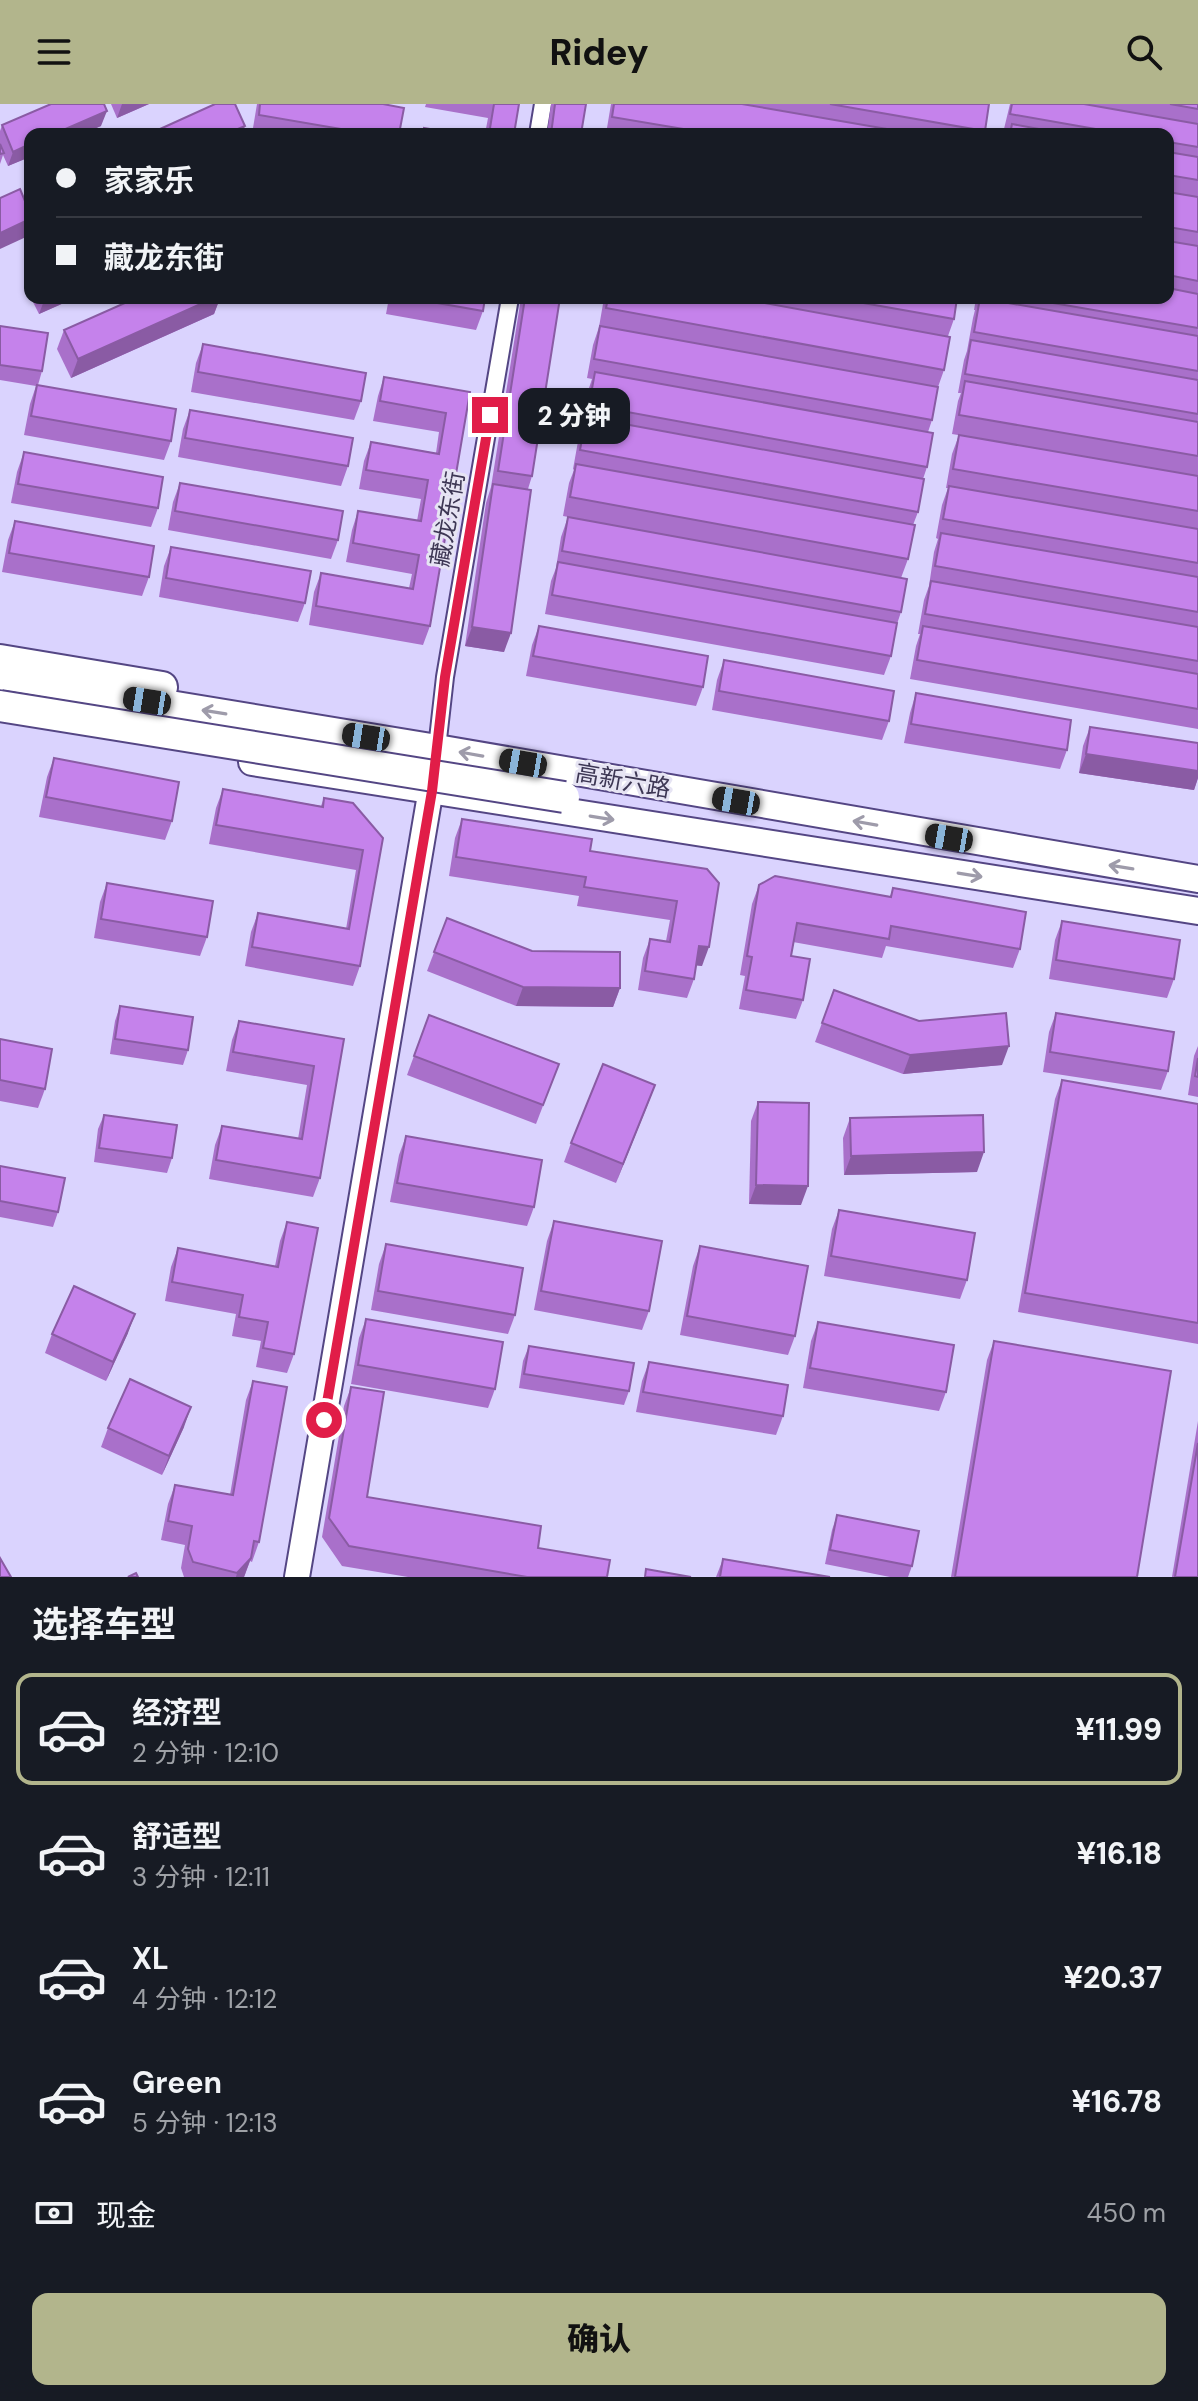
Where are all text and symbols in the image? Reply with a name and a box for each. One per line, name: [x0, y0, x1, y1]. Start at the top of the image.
text: Ridey: [549, 29, 649, 76]
icon: menu: [32, 30, 76, 74]
icon: search: [1122, 30, 1166, 74]
text: 家家乐: [104, 161, 194, 200]
text: 藏龙东街: [104, 238, 224, 277]
callout: 2 分钟: [518, 387, 630, 443]
route end: [472, 397, 508, 433]
text: 2 分钟: [537, 399, 611, 433]
street label: 藏龙东街: [424, 469, 471, 569]
car: [121, 685, 173, 717]
one-way arrow: [202, 704, 227, 719]
car: [340, 721, 392, 753]
one-way arrow: [458, 746, 484, 761]
car: [497, 747, 549, 779]
street label: 高新六路: [573, 757, 673, 804]
car: [710, 785, 762, 817]
one-way arrow: [589, 811, 614, 826]
one-way arrow: [853, 815, 878, 830]
car: [923, 822, 975, 854]
one-way arrow: [1109, 859, 1134, 874]
one-way arrow: [957, 868, 982, 883]
route start: [306, 1402, 342, 1438]
text: 选择车型: [32, 1601, 176, 1648]
icon: car: [36, 1693, 108, 1765]
text: 经济型: [132, 1693, 222, 1732]
text: ¥11.99: [1075, 1710, 1162, 1749]
text: 2 分钟 · 12:10: [132, 1736, 279, 1770]
icon: car: [36, 1817, 108, 1889]
text: 舒适型: [132, 1817, 222, 1856]
text: ¥16.18: [1076, 1834, 1162, 1873]
text: 3 分钟 · 12:11: [132, 1860, 270, 1894]
text: XL: [132, 1939, 169, 1978]
icon: car: [36, 1941, 108, 2013]
text: ¥20.37: [1063, 1958, 1162, 1997]
text: 4 分钟 · 12:12: [132, 1982, 277, 2016]
text: Green: [132, 2063, 222, 2102]
icon: car: [36, 2065, 108, 2137]
text: ¥16.78: [1071, 2082, 1162, 2121]
text: 5 分钟 · 12:13: [132, 2106, 278, 2140]
icon: cash: [32, 2191, 76, 2235]
text: 现金: [96, 2196, 156, 2235]
text: 450 m: [1086, 2196, 1166, 2230]
button: 确认: [32, 2293, 1166, 2385]

